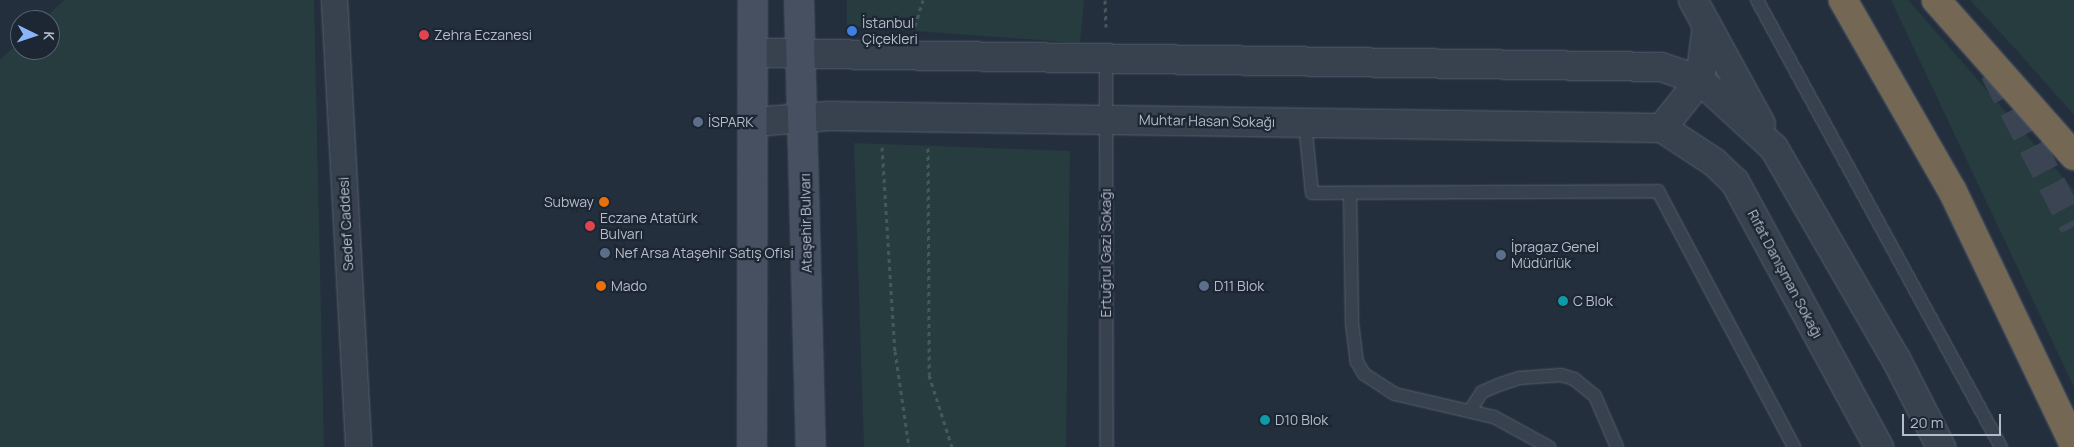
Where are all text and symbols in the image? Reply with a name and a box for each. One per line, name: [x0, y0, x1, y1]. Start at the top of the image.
north arrow: [10, 10, 60, 60]
place label: İstanbul Çiçekleri: [862, 15, 918, 48]
marker: İstanbul Çiçekleri: [846, 25, 858, 37]
place label: Zehra Eczanesi: [434, 27, 532, 43]
marker: Zehra Eczanesi: [418, 29, 430, 41]
text: K: [40, 31, 59, 41]
street label: Muhtar Hasan Sokağı: [1139, 111, 1275, 131]
place label: İSPARK: [708, 114, 754, 130]
marker: İSPARK: [692, 116, 704, 128]
street label: Ataşehir Bulvarı: [797, 173, 815, 273]
street label: Sedef Caddesi: [335, 177, 357, 271]
street label: Ertuğrul Gazi Sokağı: [1098, 189, 1114, 317]
place label: Subway: [544, 194, 594, 210]
marker: Subway: [598, 196, 610, 208]
street label: Rıfat Danışman Sokağı: [1744, 207, 1826, 341]
place label: Eczane Atatürk Bulvarı: [600, 210, 698, 242]
marker: Eczane Atatürk Bulvarı: [584, 220, 596, 232]
place label: İpragaz Genel Müdürlük: [1511, 239, 1599, 272]
place label: Nef Arsa Ataşehir Satış Ofisi: [615, 245, 794, 261]
marker: Nef Arsa Ataşehir Satış Ofisi: [599, 247, 611, 259]
marker: İpragaz Genel Müdürlük: [1495, 249, 1507, 261]
place label: Mado: [611, 278, 647, 294]
place label: D11 Blok: [1214, 278, 1264, 294]
marker: Mado: [595, 280, 607, 292]
marker: D11 Blok: [1198, 280, 1210, 292]
place label: C Blok: [1573, 293, 1613, 309]
marker: C Blok: [1557, 295, 1569, 307]
scale bar: [1904, 404, 2003, 436]
place label: D10 Blok: [1275, 412, 1328, 428]
text: 20 m: [1910, 412, 1943, 433]
marker: D10 Blok: [1259, 414, 1271, 426]

